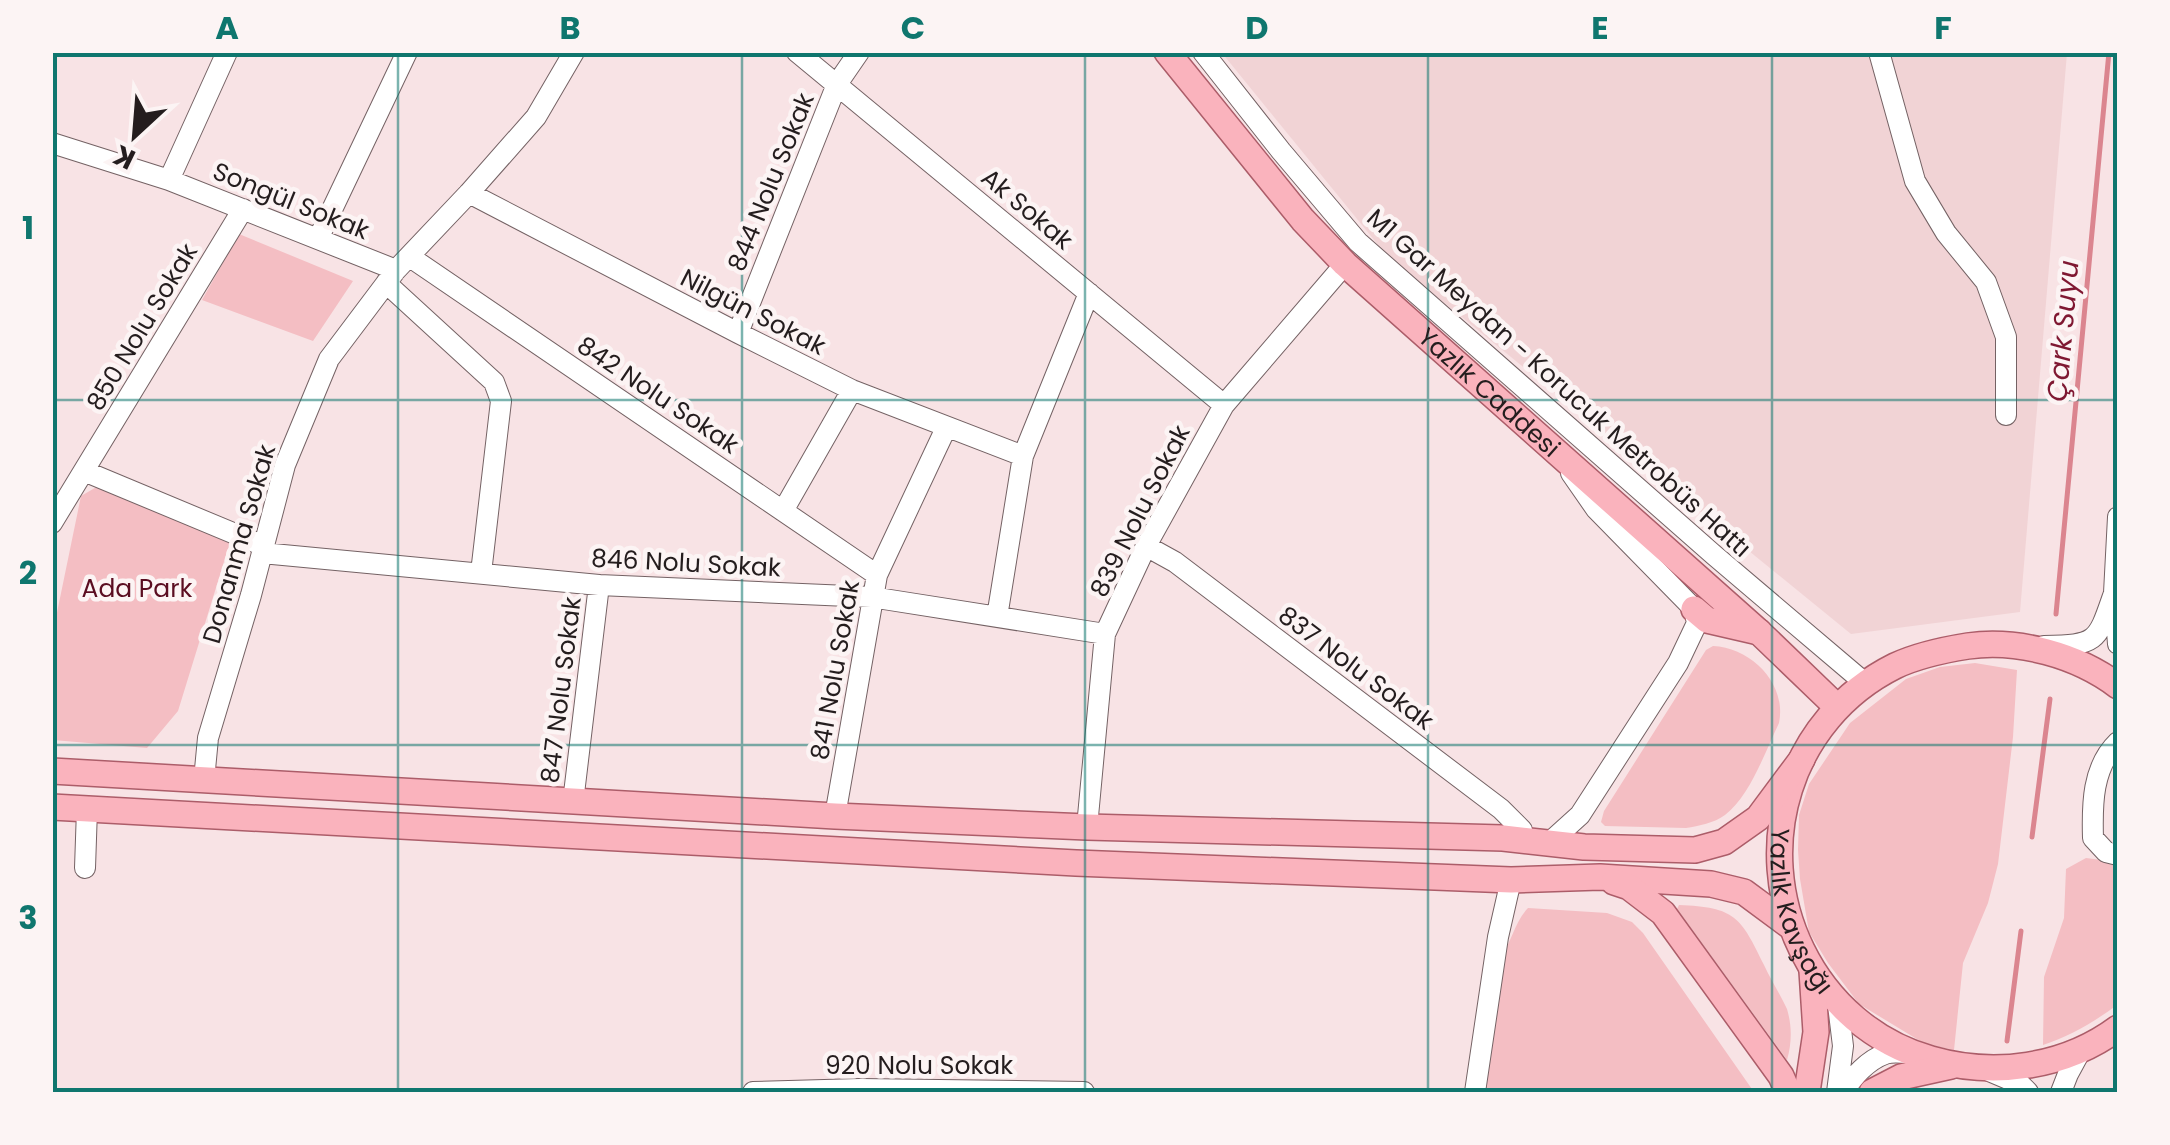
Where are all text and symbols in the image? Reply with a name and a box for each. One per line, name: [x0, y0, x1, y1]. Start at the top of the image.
text: A: [215, 5, 239, 50]
text: B: [559, 5, 581, 50]
text: C: [901, 5, 925, 50]
text: D: [1245, 5, 1269, 50]
text: E: [1591, 5, 1609, 50]
text: F: [1934, 5, 1952, 50]
north arrow: [85, 85, 185, 185]
street label: 844 Nolu Sokak: [719, 87, 823, 276]
text: K: [107, 135, 142, 179]
street label: Songül Sokak: [208, 154, 374, 248]
street label: Ak Sokak: [974, 160, 1080, 258]
street label: M1 Gar Meydan - Korucuk Metrobüs Hattı: [1359, 201, 1759, 565]
text: 1: [22, 205, 34, 250]
street label: 850 Nolu Sokak: [78, 237, 206, 417]
water label: Çark Suyu: [2037, 259, 2089, 403]
street label: Nilgün Sokak: [674, 260, 832, 364]
street label: Yazlık Caddesi: [1411, 320, 1568, 465]
street label: 842 Nolu Sokak: [570, 328, 746, 462]
street label: 839 Nolu Sokak: [1082, 419, 1198, 603]
street label: Donanma Sokak: [194, 440, 284, 647]
street label: 846 Nolu Sokak: [590, 541, 782, 585]
text: 2: [19, 550, 37, 595]
park label: Ada Park: [82, 571, 193, 606]
street label: 841 Nolu Sokak: [802, 577, 868, 763]
street label: 847 Nolu Sokak: [532, 595, 590, 785]
street label: 837 Nolu Sokak: [1271, 598, 1441, 738]
street label: Yazlık Kavşağı: [1762, 826, 1842, 1001]
text: 3: [18, 895, 38, 940]
street label: 920 Nolu Sokak: [825, 1048, 1013, 1083]

